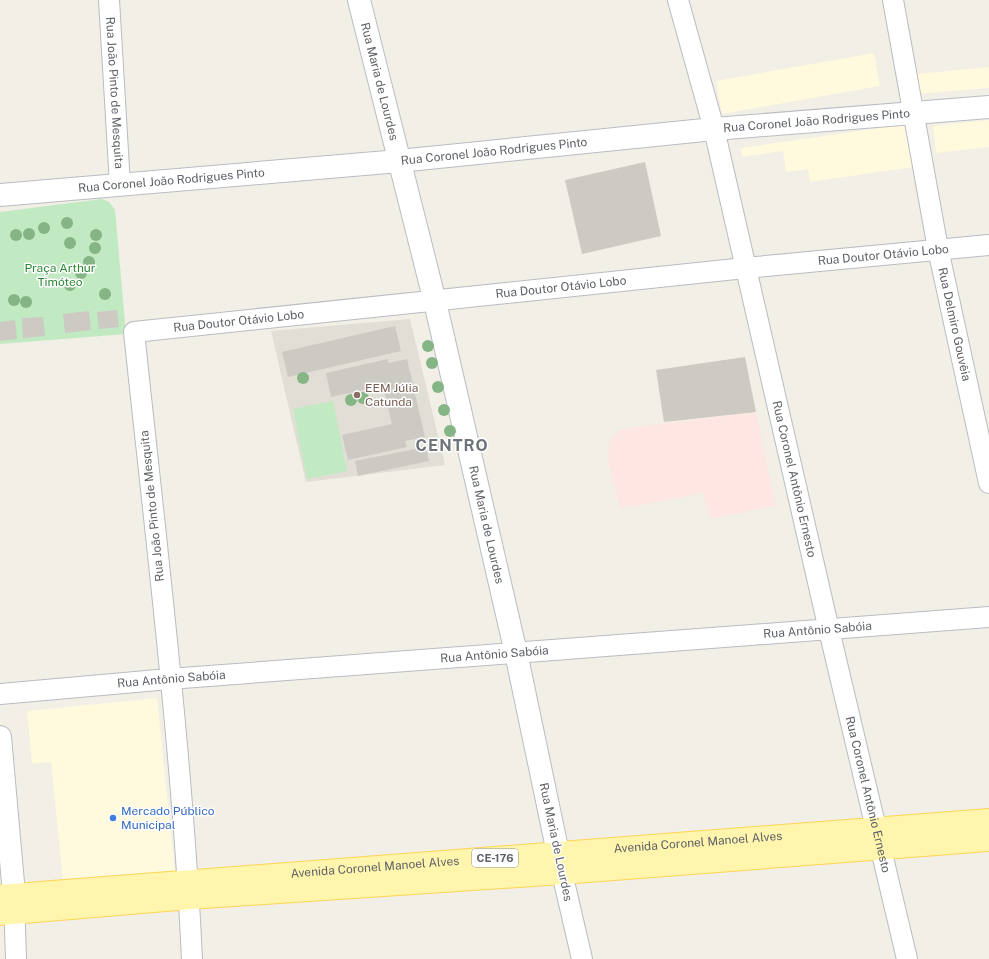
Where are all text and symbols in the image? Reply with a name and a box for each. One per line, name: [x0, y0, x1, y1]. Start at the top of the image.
street label: Rua João Pinto de Mesquita: [103, 16, 126, 169]
street label: Rua Maria de Lourdes: [358, 21, 401, 142]
street label: Rua Coronel João Rodrigues Pinto: [723, 106, 911, 135]
street label: Rua Coronel João Rodrigues Pinto: [400, 135, 588, 168]
street label: Rua Coronel João Rodrigues Pinto: [77, 165, 265, 195]
street label: Rua Doutor Otávio Lobo: [817, 242, 950, 268]
park label: Praça Arthur Timóteo: [24, 261, 96, 289]
street label: Rua Delmiro Gouvêia: [935, 266, 974, 382]
street label: Rua Doutor Otávio Lobo: [495, 273, 627, 301]
street label: Rua Doutor Otávio Lobo: [173, 307, 305, 335]
place label: EEM Júlia Catunda: [365, 381, 418, 409]
marker: EEM Júlia Catunda: [352, 390, 362, 400]
street label: Rua Coronel Antônio Ernesto: [770, 399, 819, 559]
street label: Rua João Pinto de Mesquita: [137, 430, 167, 582]
district label: CENTRO: [415, 436, 489, 455]
street label: Rua Maria de Lourdes: [466, 464, 507, 585]
street label: Rua Antônio Sabóia: [763, 619, 872, 641]
street label: Rua Antônio Sabóia: [440, 643, 549, 665]
street label: Rua Antônio Sabóia: [116, 668, 226, 691]
street label: Rua Coronel Antônio Ernesto: [843, 715, 893, 874]
street label: Rua Maria de Lourdes: [537, 782, 575, 902]
place label: Mercado Público Municipal: [121, 804, 215, 832]
marker: Mercado Público Municipal: [108, 813, 118, 823]
street label: Avenida Coronel Manoel Alves: [613, 829, 783, 856]
road number: CE-176: [472, 849, 518, 867]
street label: Avenida Coronel Manoel Alves: [290, 854, 460, 881]

